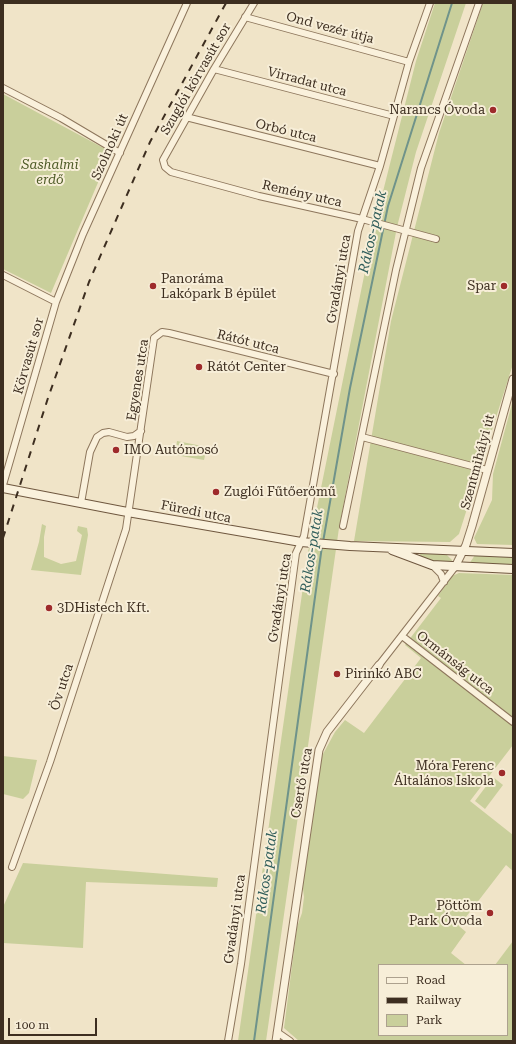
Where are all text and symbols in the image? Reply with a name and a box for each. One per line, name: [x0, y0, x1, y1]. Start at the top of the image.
street label: Ond vezér útja: [284, 9, 376, 47]
street label: Szuglói körvasút sor: [158, 20, 234, 138]
street label: Virradat utca: [266, 64, 348, 100]
place label: Narancs Óvoda: [389, 102, 485, 118]
marker: Narancs Óvoda: [488, 105, 498, 115]
street label: Szolnoki út: [88, 111, 132, 183]
street label: Orbó utca: [254, 116, 318, 146]
park label: Sashalmi erdő: [21, 157, 79, 188]
street label: Remény utca: [261, 177, 343, 211]
water label: Rákos-patak: [355, 189, 391, 275]
street label: Gvadányi utca: [323, 233, 355, 325]
place label: Panoráma Lakópark B épület: [161, 271, 276, 302]
place label: Spar: [467, 278, 496, 294]
marker: Panoráma Lakópark B épület: [148, 281, 158, 291]
marker: Spar: [499, 281, 509, 291]
street label: Körvasút sor: [11, 316, 47, 396]
street label: Rátót utca: [215, 327, 281, 357]
street label: Egyenes utca: [124, 338, 152, 422]
place label: Rátót Center: [207, 359, 286, 375]
marker: Rátót Center: [194, 362, 204, 372]
street label: Szentmihályi út: [458, 413, 498, 511]
place label: IMO Autómosó: [124, 442, 219, 458]
marker: IMO Autómosó: [111, 445, 121, 455]
place label: Zuglói Fűtőerőmű: [224, 484, 336, 500]
marker: Zuglói Fűtőerőmű: [211, 487, 221, 497]
street label: Füredi utca: [160, 498, 232, 526]
water label: Rákos-patak: [297, 508, 327, 594]
street label: Gvadányi utca: [265, 552, 295, 644]
place label: 3DHistech Kft.: [57, 600, 150, 616]
marker: 3DHistech Kft.: [44, 603, 54, 613]
street label: Ormánság utca: [413, 628, 497, 698]
street label: Öv utca: [47, 662, 77, 712]
place label: Pirinkó ABC: [345, 666, 421, 682]
marker: Pirinkó ABC: [332, 669, 342, 679]
street label: Csertő utca: [288, 746, 316, 820]
place label: Móra Ferenc Általános Iskola: [394, 758, 494, 789]
marker: Móra Ferenc Általános Iskola: [497, 768, 507, 778]
water label: Rákos-patak: [253, 829, 281, 915]
street label: Gvadányi utca: [221, 873, 249, 965]
place label: Pöttöm Park Óvoda: [409, 898, 482, 929]
marker: Pöttöm Park Óvoda: [485, 908, 495, 918]
legend: [378, 964, 508, 1036]
text: Road: [416, 973, 445, 987]
text: Railway: [416, 993, 461, 1007]
scale bar: [10, 1010, 99, 1036]
text: Park: [416, 1013, 442, 1027]
text: 100 m: [15, 1018, 49, 1032]

